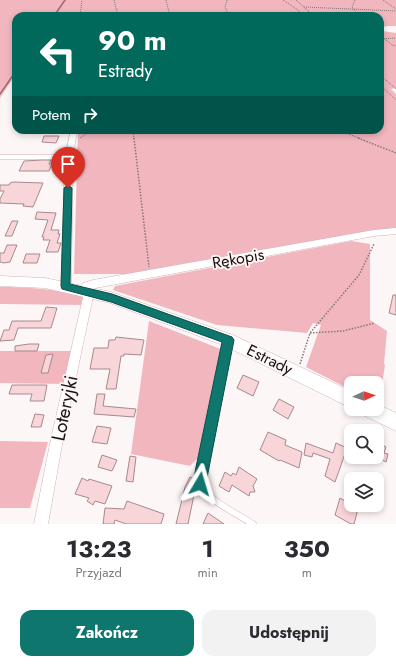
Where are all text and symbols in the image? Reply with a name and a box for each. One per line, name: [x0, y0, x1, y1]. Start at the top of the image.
text: 90 m: [98, 20, 167, 61]
icon: left: [32, 28, 84, 80]
text: Estrady: [98, 58, 153, 84]
text: Potem: [32, 104, 71, 126]
icon: right: [79, 104, 101, 126]
pin: [51, 147, 85, 188]
icon: arrive: [57, 153, 79, 175]
street label: Rękopis: [210, 243, 266, 274]
street label: Estrady: [243, 338, 297, 381]
street label: Loteryjki: [44, 373, 85, 444]
north arrow: [344, 376, 384, 416]
map controls: [344, 376, 384, 512]
button: search: [344, 424, 384, 464]
position arrow: [179, 463, 221, 505]
button: layers: [344, 472, 384, 512]
text: 13:23: [66, 531, 131, 566]
text: 1: [201, 531, 214, 566]
text: 350: [284, 531, 330, 566]
text: Przyjazd: [75, 563, 122, 582]
text: min: [197, 563, 218, 582]
text: m: [302, 563, 312, 582]
button: Zakończ: [20, 610, 194, 656]
button: Udostępnij: [202, 610, 376, 656]

